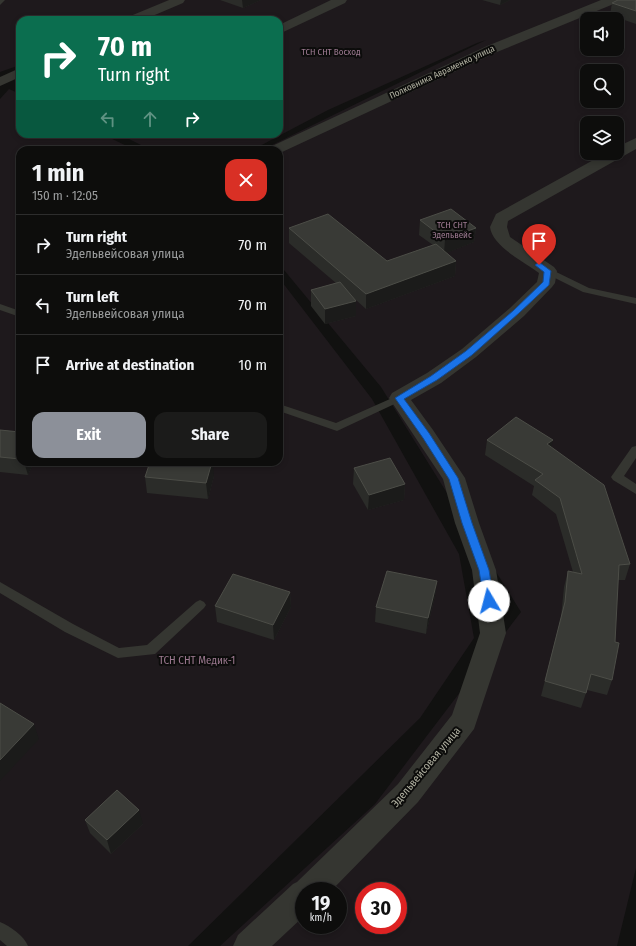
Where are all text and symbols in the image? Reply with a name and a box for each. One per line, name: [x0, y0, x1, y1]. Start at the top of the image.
map controls: [580, 12, 624, 160]
button: sound: [580, 12, 624, 56]
text: 70 m: [98, 30, 152, 63]
icon: right: [32, 32, 84, 84]
street label: Полковника Авраменко улица: [388, 43, 497, 101]
park label: ТСН СНТ Восход: [302, 47, 361, 57]
text: Turn right: [98, 64, 170, 86]
button: search: [580, 64, 624, 108]
icon: left: [97, 108, 119, 130]
icon: ahead: [139, 108, 161, 130]
icon: right: [181, 108, 203, 130]
button: layers: [580, 116, 624, 160]
text: 1 min: [32, 159, 84, 187]
button: close: [225, 159, 267, 201]
text: 150 m · 12:05: [32, 188, 98, 203]
park label: ТСН СНТ Эдельвейс: [432, 220, 472, 240]
pin: [522, 224, 556, 265]
text: Turn right: [66, 228, 127, 246]
icon: arrive: [528, 230, 550, 252]
icon: right: [32, 234, 54, 256]
text: 70 m: [238, 236, 267, 254]
text: Эдельвейсовая улица: [66, 246, 185, 261]
text: Turn left: [66, 288, 119, 306]
icon: left: [32, 294, 54, 316]
text: 70 m: [238, 296, 267, 314]
text: Эдельвейсовая улица: [66, 306, 185, 321]
icon: arrive: [32, 354, 54, 376]
text: Arrive at destination: [66, 356, 194, 374]
text: 10 m: [238, 356, 267, 374]
button: Exit: [32, 412, 146, 458]
button: Share: [154, 412, 267, 458]
position arrow: [468, 580, 510, 622]
park label: ТСН СНТ Медик-1: [159, 654, 235, 667]
street label: Эдельвейсовая улица: [389, 724, 463, 810]
speed limit sign: 30: [355, 882, 407, 934]
text: 19: [312, 891, 330, 915]
text: km/h: [310, 912, 332, 924]

